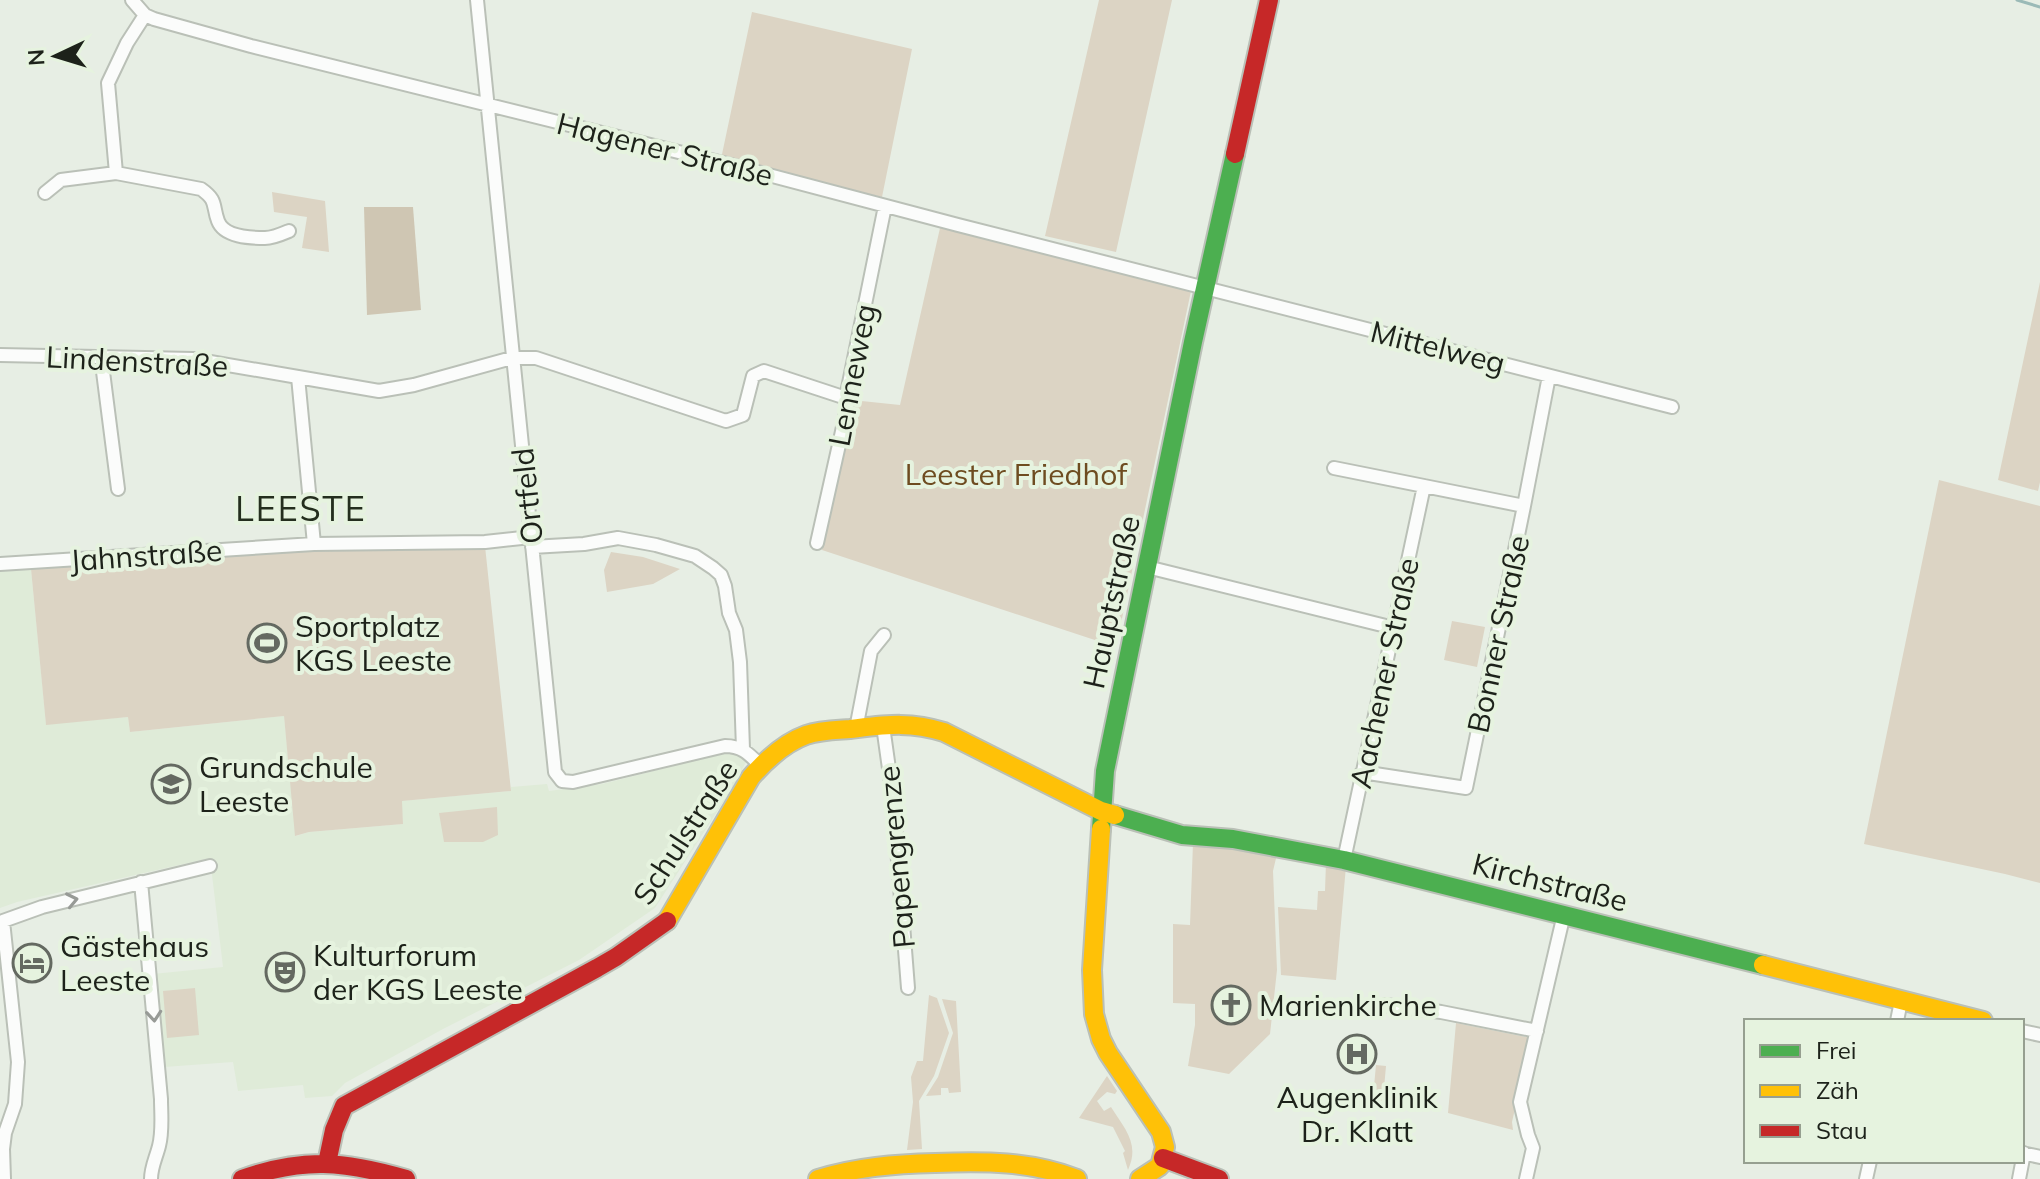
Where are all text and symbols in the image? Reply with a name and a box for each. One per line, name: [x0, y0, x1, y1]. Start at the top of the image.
north arrow: [16, 16, 96, 96]
text: N: [22, 48, 51, 67]
street label: Hagener Straße: [553, 104, 777, 194]
street label: Lenneweg: [820, 301, 884, 449]
street label: Mittelweg: [1367, 312, 1509, 382]
street label: Lindenstraße: [45, 337, 229, 385]
street label: Ortfeld: [503, 446, 551, 546]
park label: Leester Friedhof: [905, 455, 1128, 493]
district label: LEESTE: [235, 487, 367, 530]
street label: Hauptstraße: [1074, 512, 1148, 692]
street label: Jahnstraße: [69, 531, 223, 579]
street label: Bonner Straße: [1459, 532, 1537, 736]
street label: Aachener Straße: [1341, 554, 1427, 792]
place label: Sportplatz KGS Leeste: [295, 607, 452, 679]
sports icon: Sportplatz KGS Leeste: [246, 622, 288, 664]
place label: Grundschule Leeste: [199, 748, 373, 820]
street label: Schulstraße: [624, 753, 746, 911]
school or university icon: Grundschule Leeste: [150, 763, 192, 805]
street label: Papengrenze: [869, 764, 923, 950]
street label: Kirchstraße: [1468, 844, 1632, 920]
one-way arrow: [64, 892, 78, 909]
place label: Gästehaus Leeste: [60, 927, 209, 999]
place label: Kulturforum der KGS Leeste: [313, 936, 523, 1008]
hotel icon: Gästehaus Leeste: [11, 942, 53, 984]
theatre icon: Kulturforum der KGS Leeste: [264, 951, 306, 993]
church icon: Marienkirche: [1210, 984, 1252, 1026]
place label: Marienkirche: [1259, 986, 1437, 1024]
one-way arrow: [145, 1010, 162, 1023]
legend: [1744, 1019, 2024, 1163]
hospital icon: Augenklinik Dr. Klatt: [1336, 1033, 1378, 1075]
text: Frei: [1816, 1035, 1857, 1065]
text: Zäh: [1816, 1075, 1859, 1105]
place label: Augenklinik Dr. Klatt: [1276, 1078, 1438, 1150]
text: Stau: [1816, 1115, 1868, 1145]

